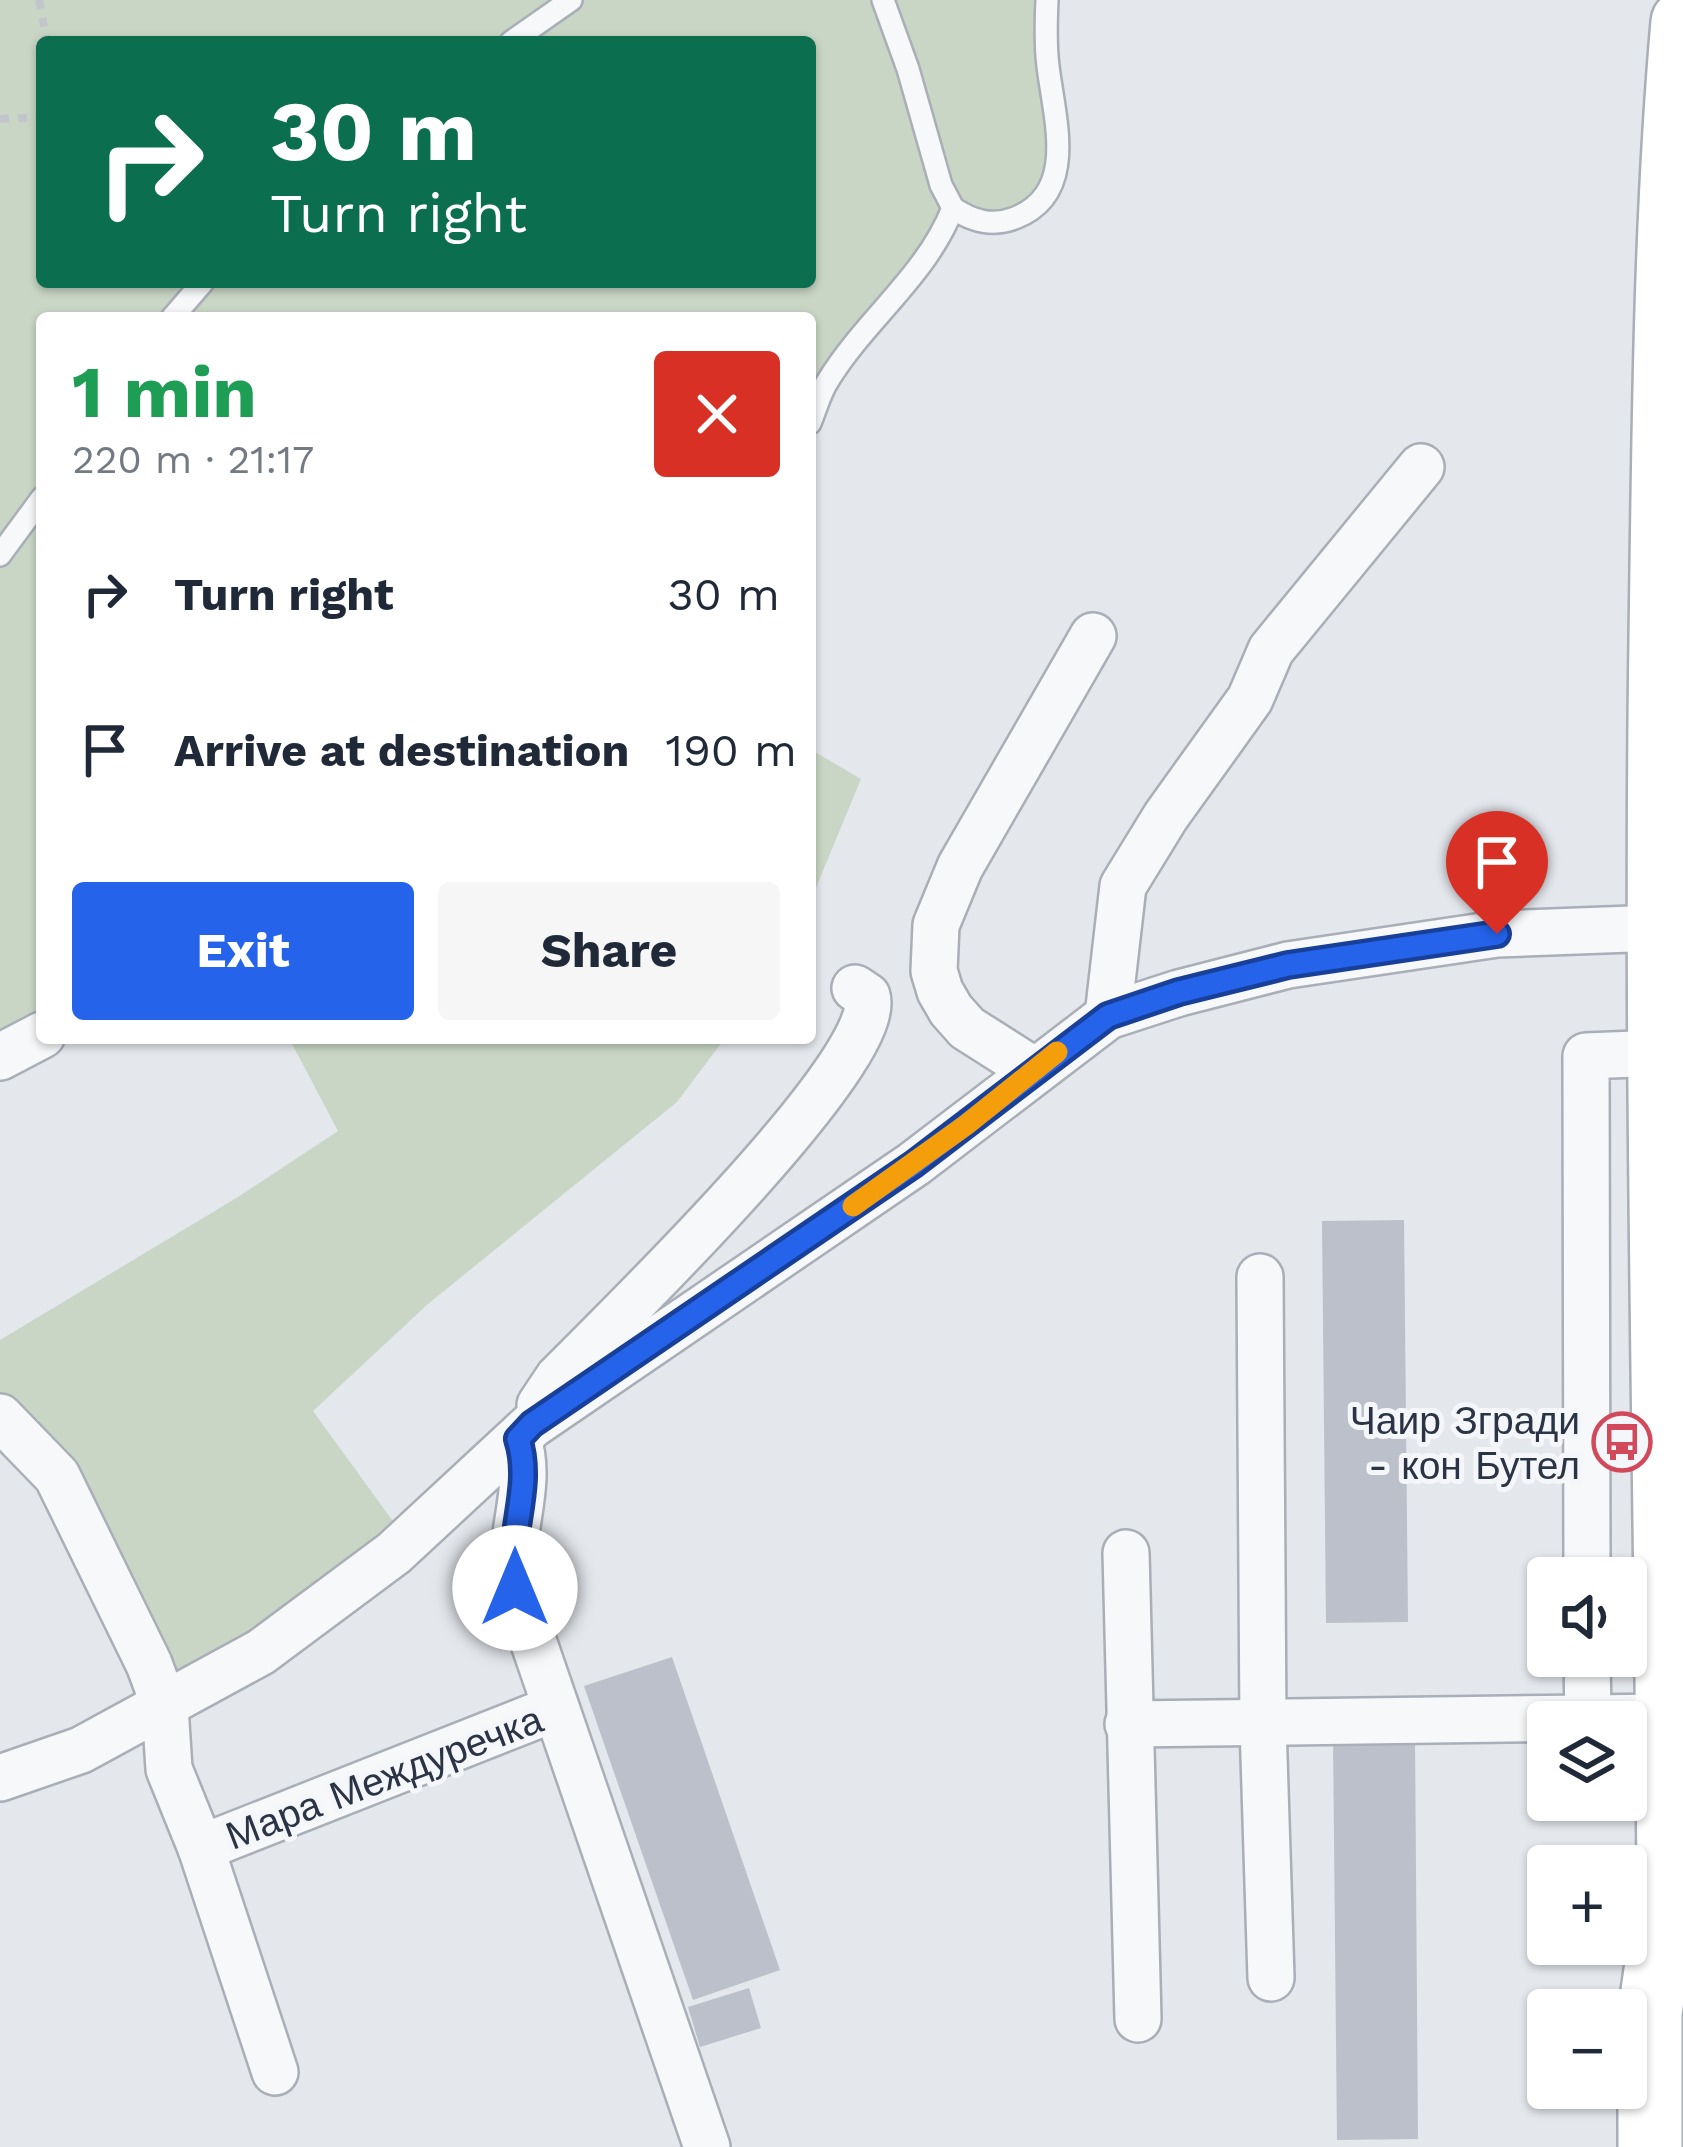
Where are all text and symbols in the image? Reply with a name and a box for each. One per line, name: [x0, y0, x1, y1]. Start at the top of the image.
text: 30 m: [270, 82, 477, 180]
icon: right: [72, 84, 228, 240]
text: Turn right: [270, 182, 527, 245]
text: 1 min: [72, 350, 257, 434]
button: close: [654, 351, 780, 477]
text: 220 m · 21:17: [72, 437, 314, 482]
icon: right: [72, 561, 138, 627]
text: Turn right: [174, 568, 394, 621]
text: 30 m: [668, 568, 780, 621]
icon: arrive: [72, 717, 138, 783]
text: Arrive at destination: [174, 724, 629, 777]
text: 190 m: [665, 724, 797, 777]
pin: [1446, 811, 1548, 934]
icon: arrive: [1464, 829, 1530, 895]
button: Exit: [72, 882, 414, 1020]
button: Share: [438, 882, 780, 1020]
place label: Чаир Згради - кон Бутел: [1350, 1398, 1580, 1488]
bus stop icon: Чаир Згради - кон Бутел: [1591, 1411, 1653, 1473]
position arrow: [452, 1525, 578, 1651]
map controls: [1527, 1557, 1647, 2109]
button: sound: [1527, 1557, 1647, 1677]
street label: Мара Междуречка: [220, 1696, 549, 1859]
button: layers: [1527, 1701, 1647, 1821]
button: +: [1527, 1845, 1647, 1965]
button: −: [1527, 1989, 1647, 2109]

